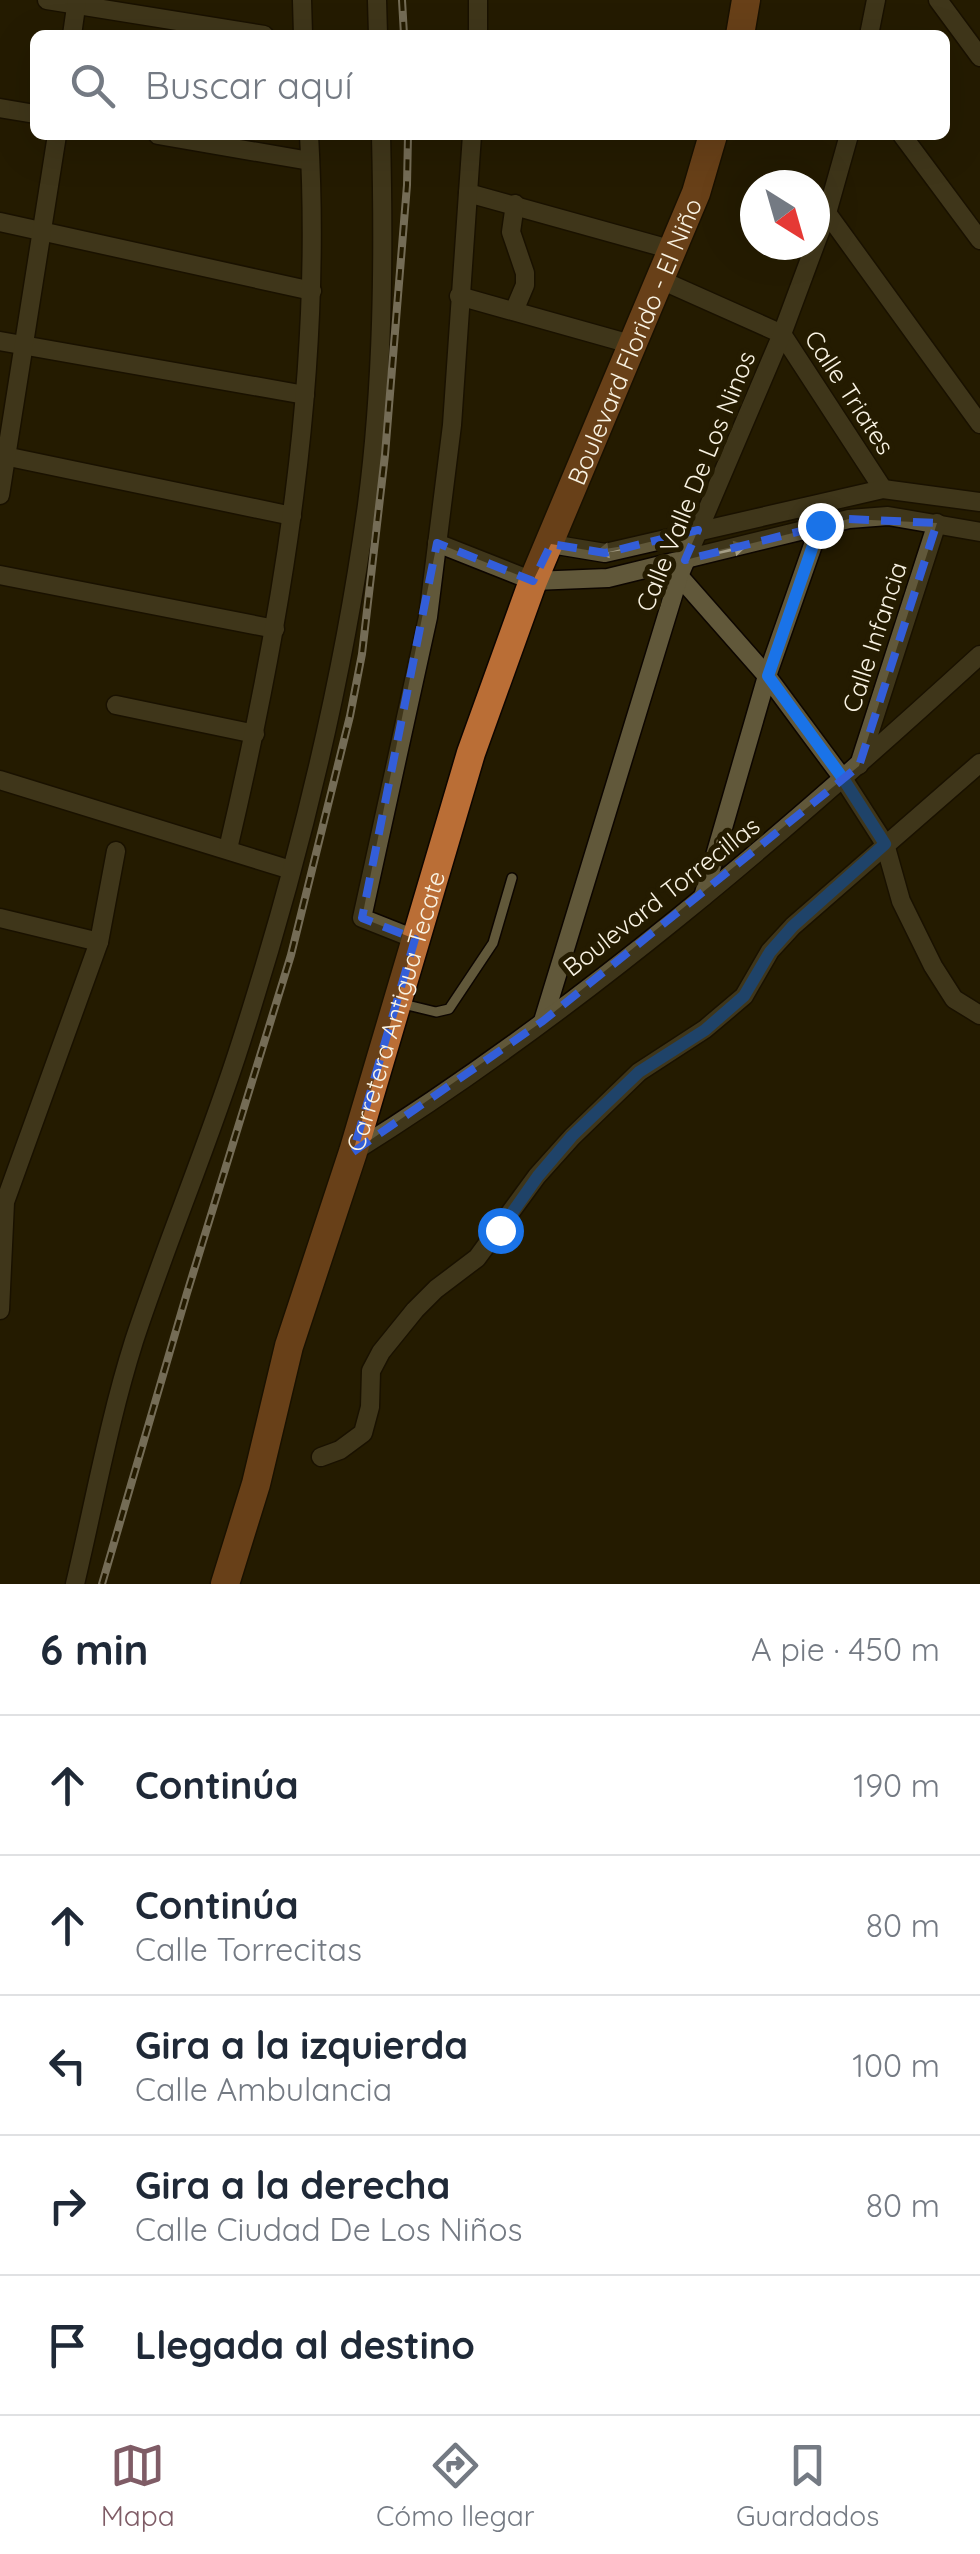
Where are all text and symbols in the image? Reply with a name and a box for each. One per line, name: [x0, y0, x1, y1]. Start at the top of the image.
search box: [30, 30, 950, 140]
icon: search: [65, 58, 120, 113]
text: Buscar aquí: [145, 61, 353, 109]
north arrow: [740, 170, 830, 260]
street label: Boulevard Florido - El Niño: [560, 193, 708, 489]
street label: Calle Triates: [798, 324, 902, 460]
street label: Calle Valle De Los Ninos: [629, 346, 761, 616]
route end: [798, 503, 844, 549]
one-way arrow: [717, 541, 748, 556]
one-way arrow: [594, 543, 626, 559]
street label: Calle Infancia: [835, 558, 913, 716]
street label: Boulevard Torrecillas: [556, 810, 766, 982]
street label: Carretera Antigua Tecate: [339, 867, 451, 1155]
route start: [478, 1208, 524, 1254]
text: 6 min: [40, 1623, 149, 1676]
text: A pie · 450 m: [751, 1629, 940, 1669]
icon: ahead: [40, 1758, 95, 1813]
text: Continúa: [135, 1761, 299, 1809]
text: 190 m: [853, 1765, 940, 1805]
text: Continúa: [135, 1881, 299, 1929]
icon: ahead: [40, 1898, 95, 1953]
text: 80 m: [866, 1905, 940, 1945]
text: Calle Torrecitas: [135, 1929, 362, 1969]
text: Gira a la izquierda: [135, 2021, 468, 2069]
icon: left: [40, 2038, 95, 2093]
text: 100 m: [852, 2045, 940, 2085]
text: Calle Ambulancia: [135, 2069, 392, 2109]
text: Gira a la derecha: [135, 2161, 450, 2209]
icon: right: [40, 2178, 95, 2233]
text: 80 m: [866, 2185, 940, 2225]
text: Calle Ciudad De Los Niños: [135, 2209, 523, 2249]
icon: arrive: [40, 2318, 95, 2373]
text: Llegada al destino: [135, 2321, 475, 2369]
tab: Mapa: [101, 2438, 175, 2533]
tab: Cómo llegar: [376, 2438, 535, 2533]
tab: Guardados: [736, 2438, 879, 2533]

